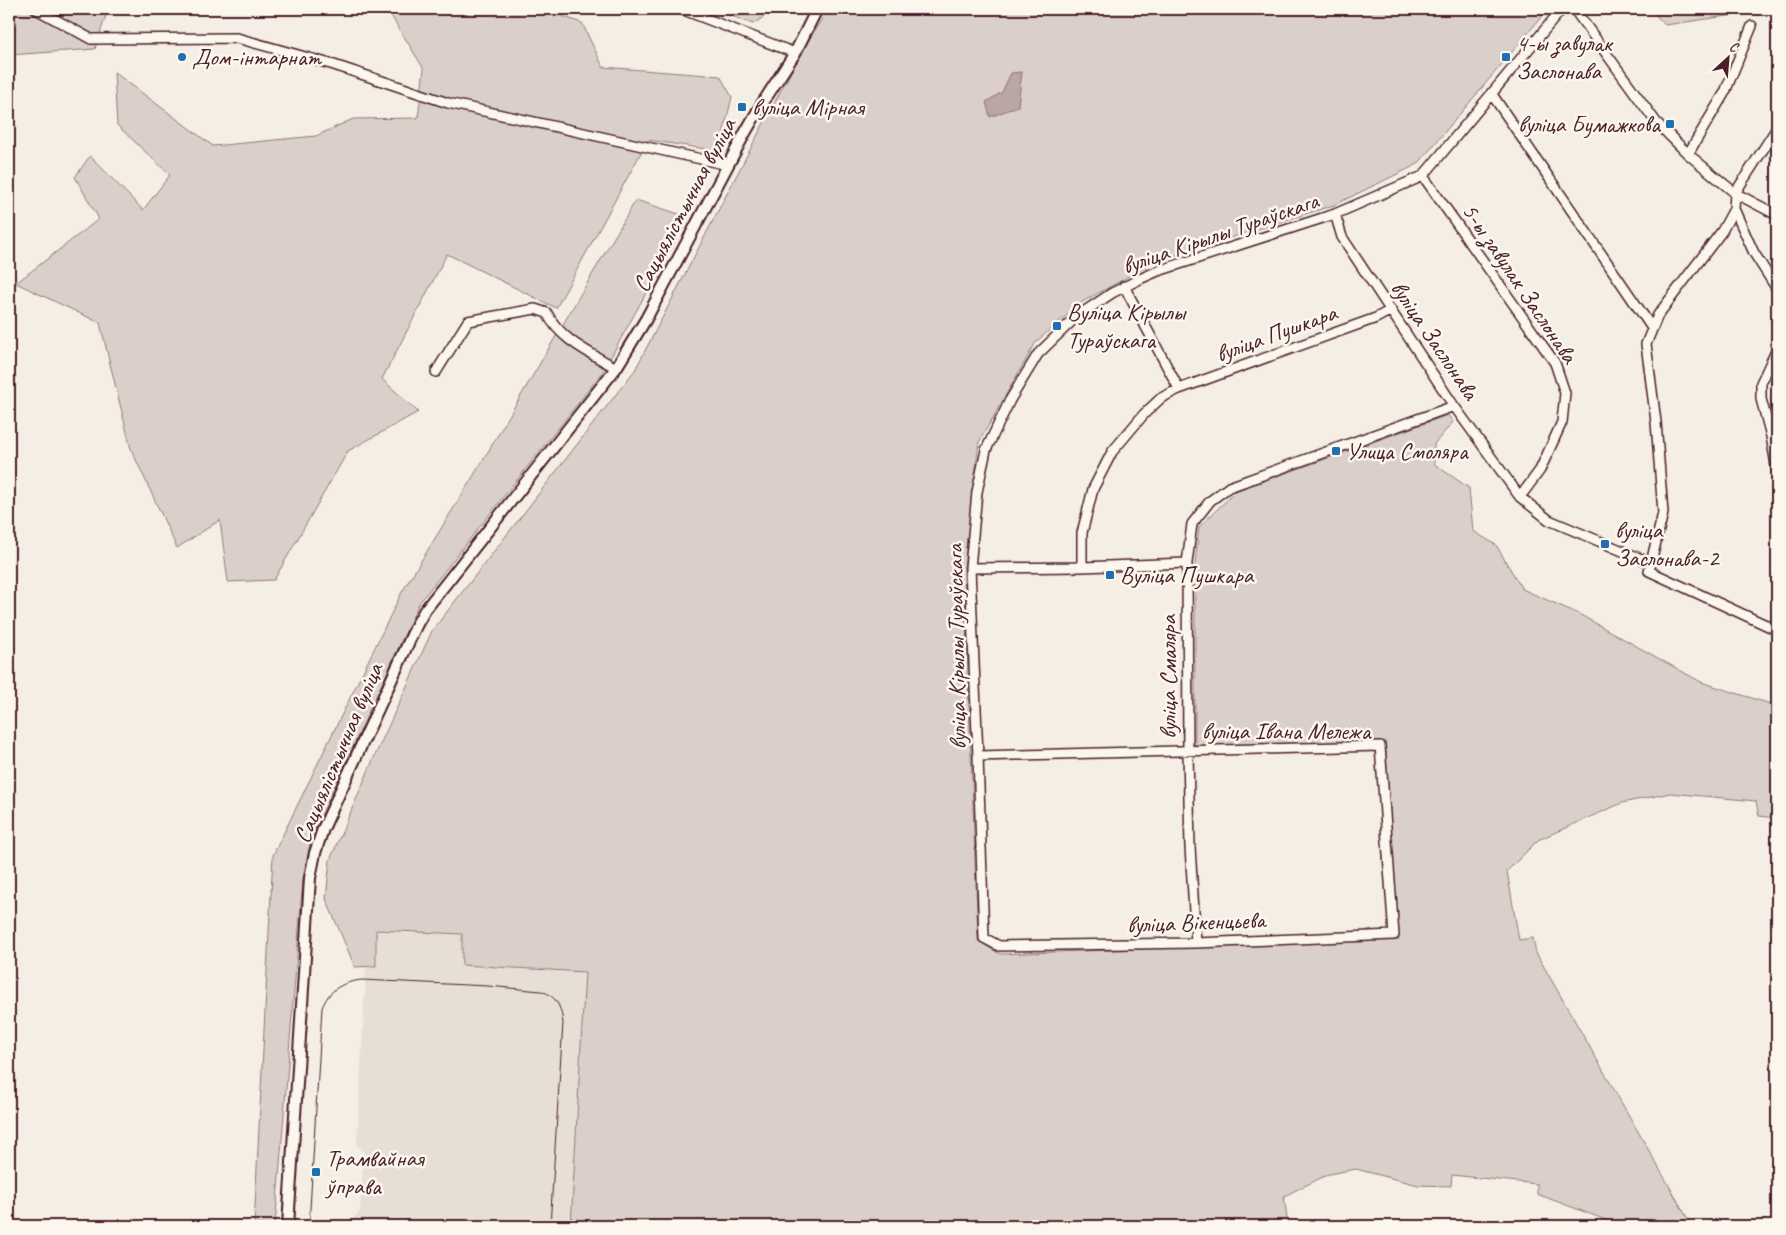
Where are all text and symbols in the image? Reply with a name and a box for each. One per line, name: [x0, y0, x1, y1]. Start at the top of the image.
place label: 4-ы завулак Заслонава: [1516, 28, 1614, 86]
north arrow: [1704, 32, 1754, 82]
text: С: [1727, 38, 1742, 57]
place label: Дом-інтарнат: [192, 42, 322, 72]
marker: Дом-інтарнат: [176, 51, 188, 63]
marker: 4-ы завулак Заслонава: [1500, 51, 1512, 63]
place label: вуліца Мірная: [752, 92, 865, 122]
marker: вуліца Мірная: [736, 101, 748, 113]
place label: вуліца Бумажкова: [1518, 109, 1661, 139]
street label: Сацыялістычная вуліца: [626, 112, 743, 297]
marker: вуліца Бумажкова: [1664, 118, 1676, 130]
street label: вуліца Кірылы Тураўскага: [1118, 185, 1323, 281]
street label: 5-ы завулак Заслонава: [1455, 197, 1586, 371]
street label: вуліца Заслонава: [1384, 275, 1487, 406]
place label: Вуліца Кірылы Тураўскага: [1067, 297, 1187, 355]
street label: вуліца Пушкара: [1211, 297, 1342, 369]
marker: Вуліца Кірылы Тураўскага: [1051, 320, 1063, 332]
place label: Улица Смоляра: [1346, 436, 1469, 466]
marker: Улица Смоляра: [1330, 445, 1342, 457]
place label: вуліца Заслонава-2: [1615, 515, 1721, 573]
marker: вуліца Заслонава-2: [1599, 538, 1611, 550]
street label: вуліца Кірылы Тураўскага: [939, 543, 973, 750]
place label: Вуліца Пушкара: [1120, 560, 1255, 590]
marker: Вуліца Пушкара: [1104, 569, 1116, 581]
street label: вуліца Смаляра: [1153, 614, 1183, 739]
street label: Сацыялістычная вуліца: [287, 657, 390, 847]
street label: вуліца Івана Мележа: [1202, 716, 1372, 746]
street label: вуліца Вікенцьева: [1126, 905, 1268, 939]
place label: Трамвайная ўправа: [324, 1143, 425, 1201]
marker: Трамвайная ўправа: [310, 1166, 322, 1178]

